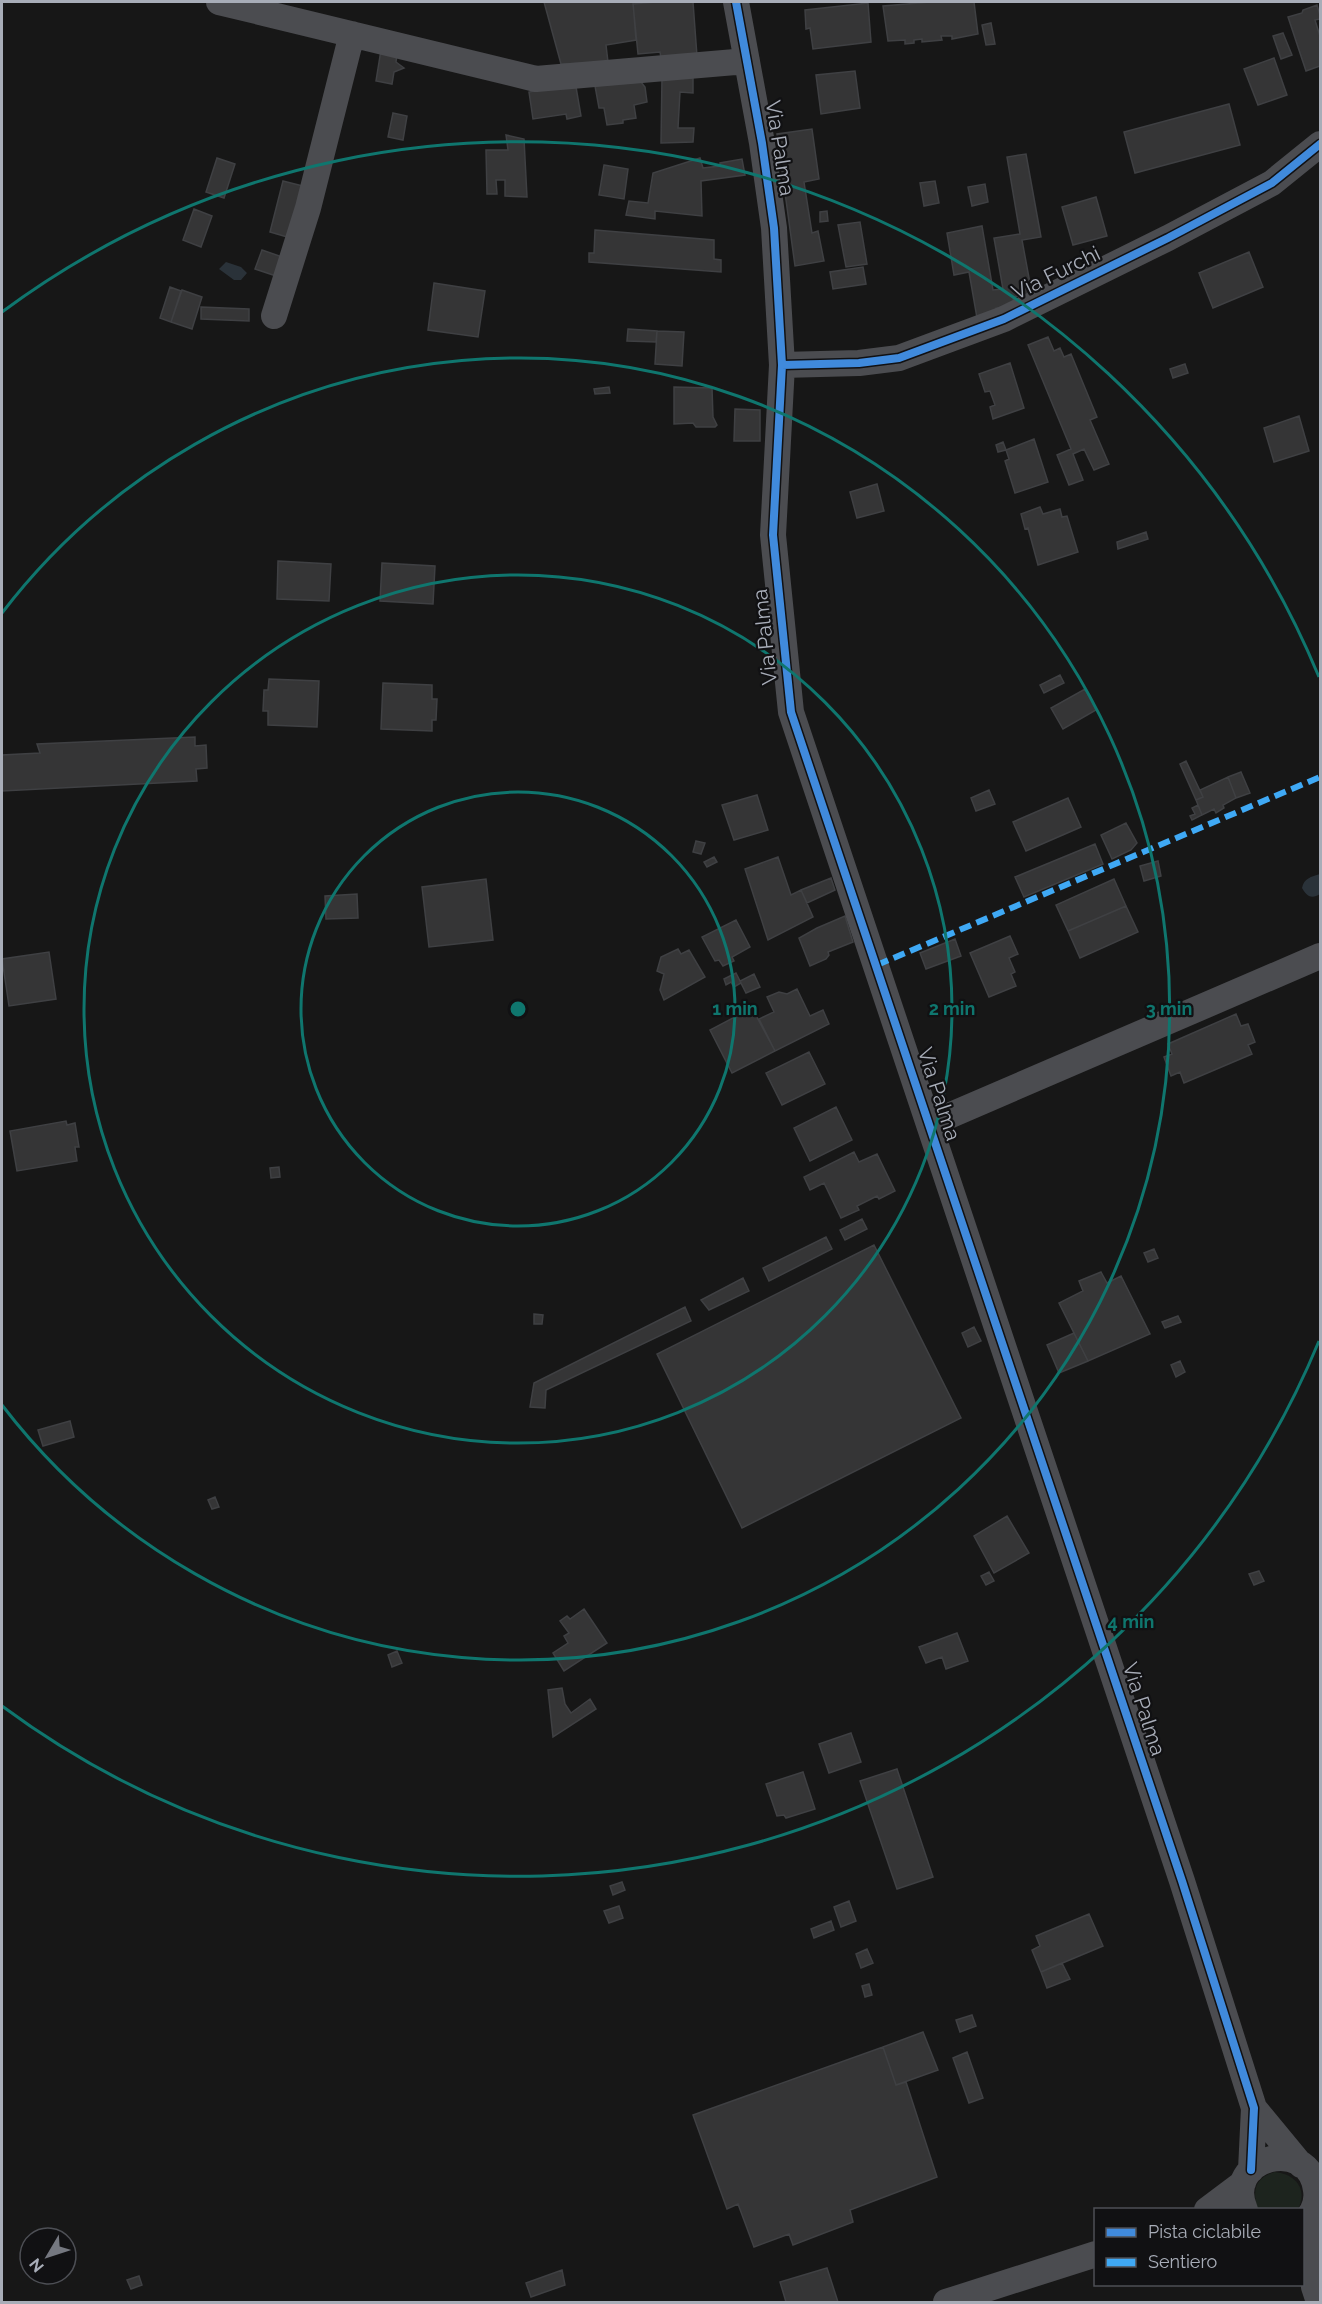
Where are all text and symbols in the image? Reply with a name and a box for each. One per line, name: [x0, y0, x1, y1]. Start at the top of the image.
street label: Via Palma: [761, 98, 800, 198]
street label: Via Furchi: [1008, 240, 1104, 305]
street label: Via Palma: [747, 588, 782, 686]
text: 1 min: [712, 998, 758, 1019]
text: 2 min: [929, 998, 975, 1019]
text: 3 min: [1146, 998, 1192, 1019]
centre of rings: [508, 999, 528, 1019]
street label: Via Palma: [913, 1044, 966, 1144]
text: 4 min: [1108, 1611, 1154, 1632]
street label: Via Palma: [1118, 1659, 1171, 1759]
legend: [1094, 2208, 1304, 2286]
text: Pista ciclabile: [1148, 2221, 1262, 2242]
north arrow: [18, 2226, 78, 2286]
text: Sentiero: [1148, 2251, 1217, 2272]
text: N: [26, 2254, 48, 2276]

